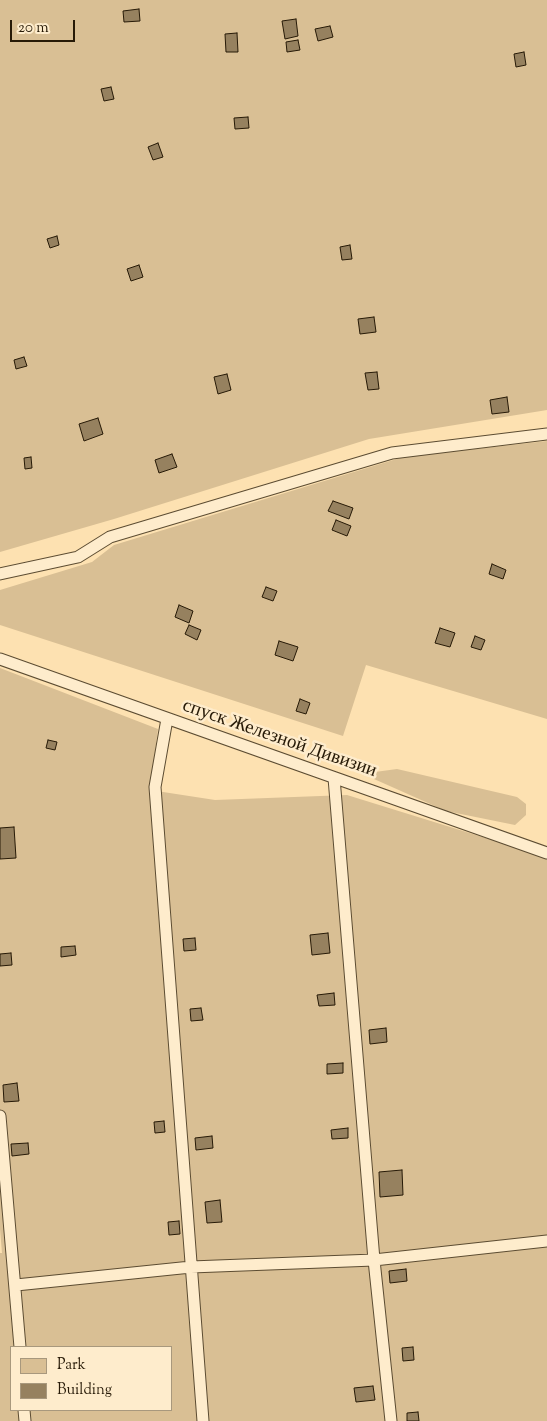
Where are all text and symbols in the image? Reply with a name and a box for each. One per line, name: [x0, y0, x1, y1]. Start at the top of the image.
scale bar: [12, 10, 78, 42]
text: 20 m: [18, 18, 49, 39]
street label: спуск Железной Дивизии: [179, 696, 379, 784]
legend: [10, 1346, 172, 1411]
text: Park: [57, 1355, 86, 1376]
text: Building: [57, 1380, 112, 1401]

